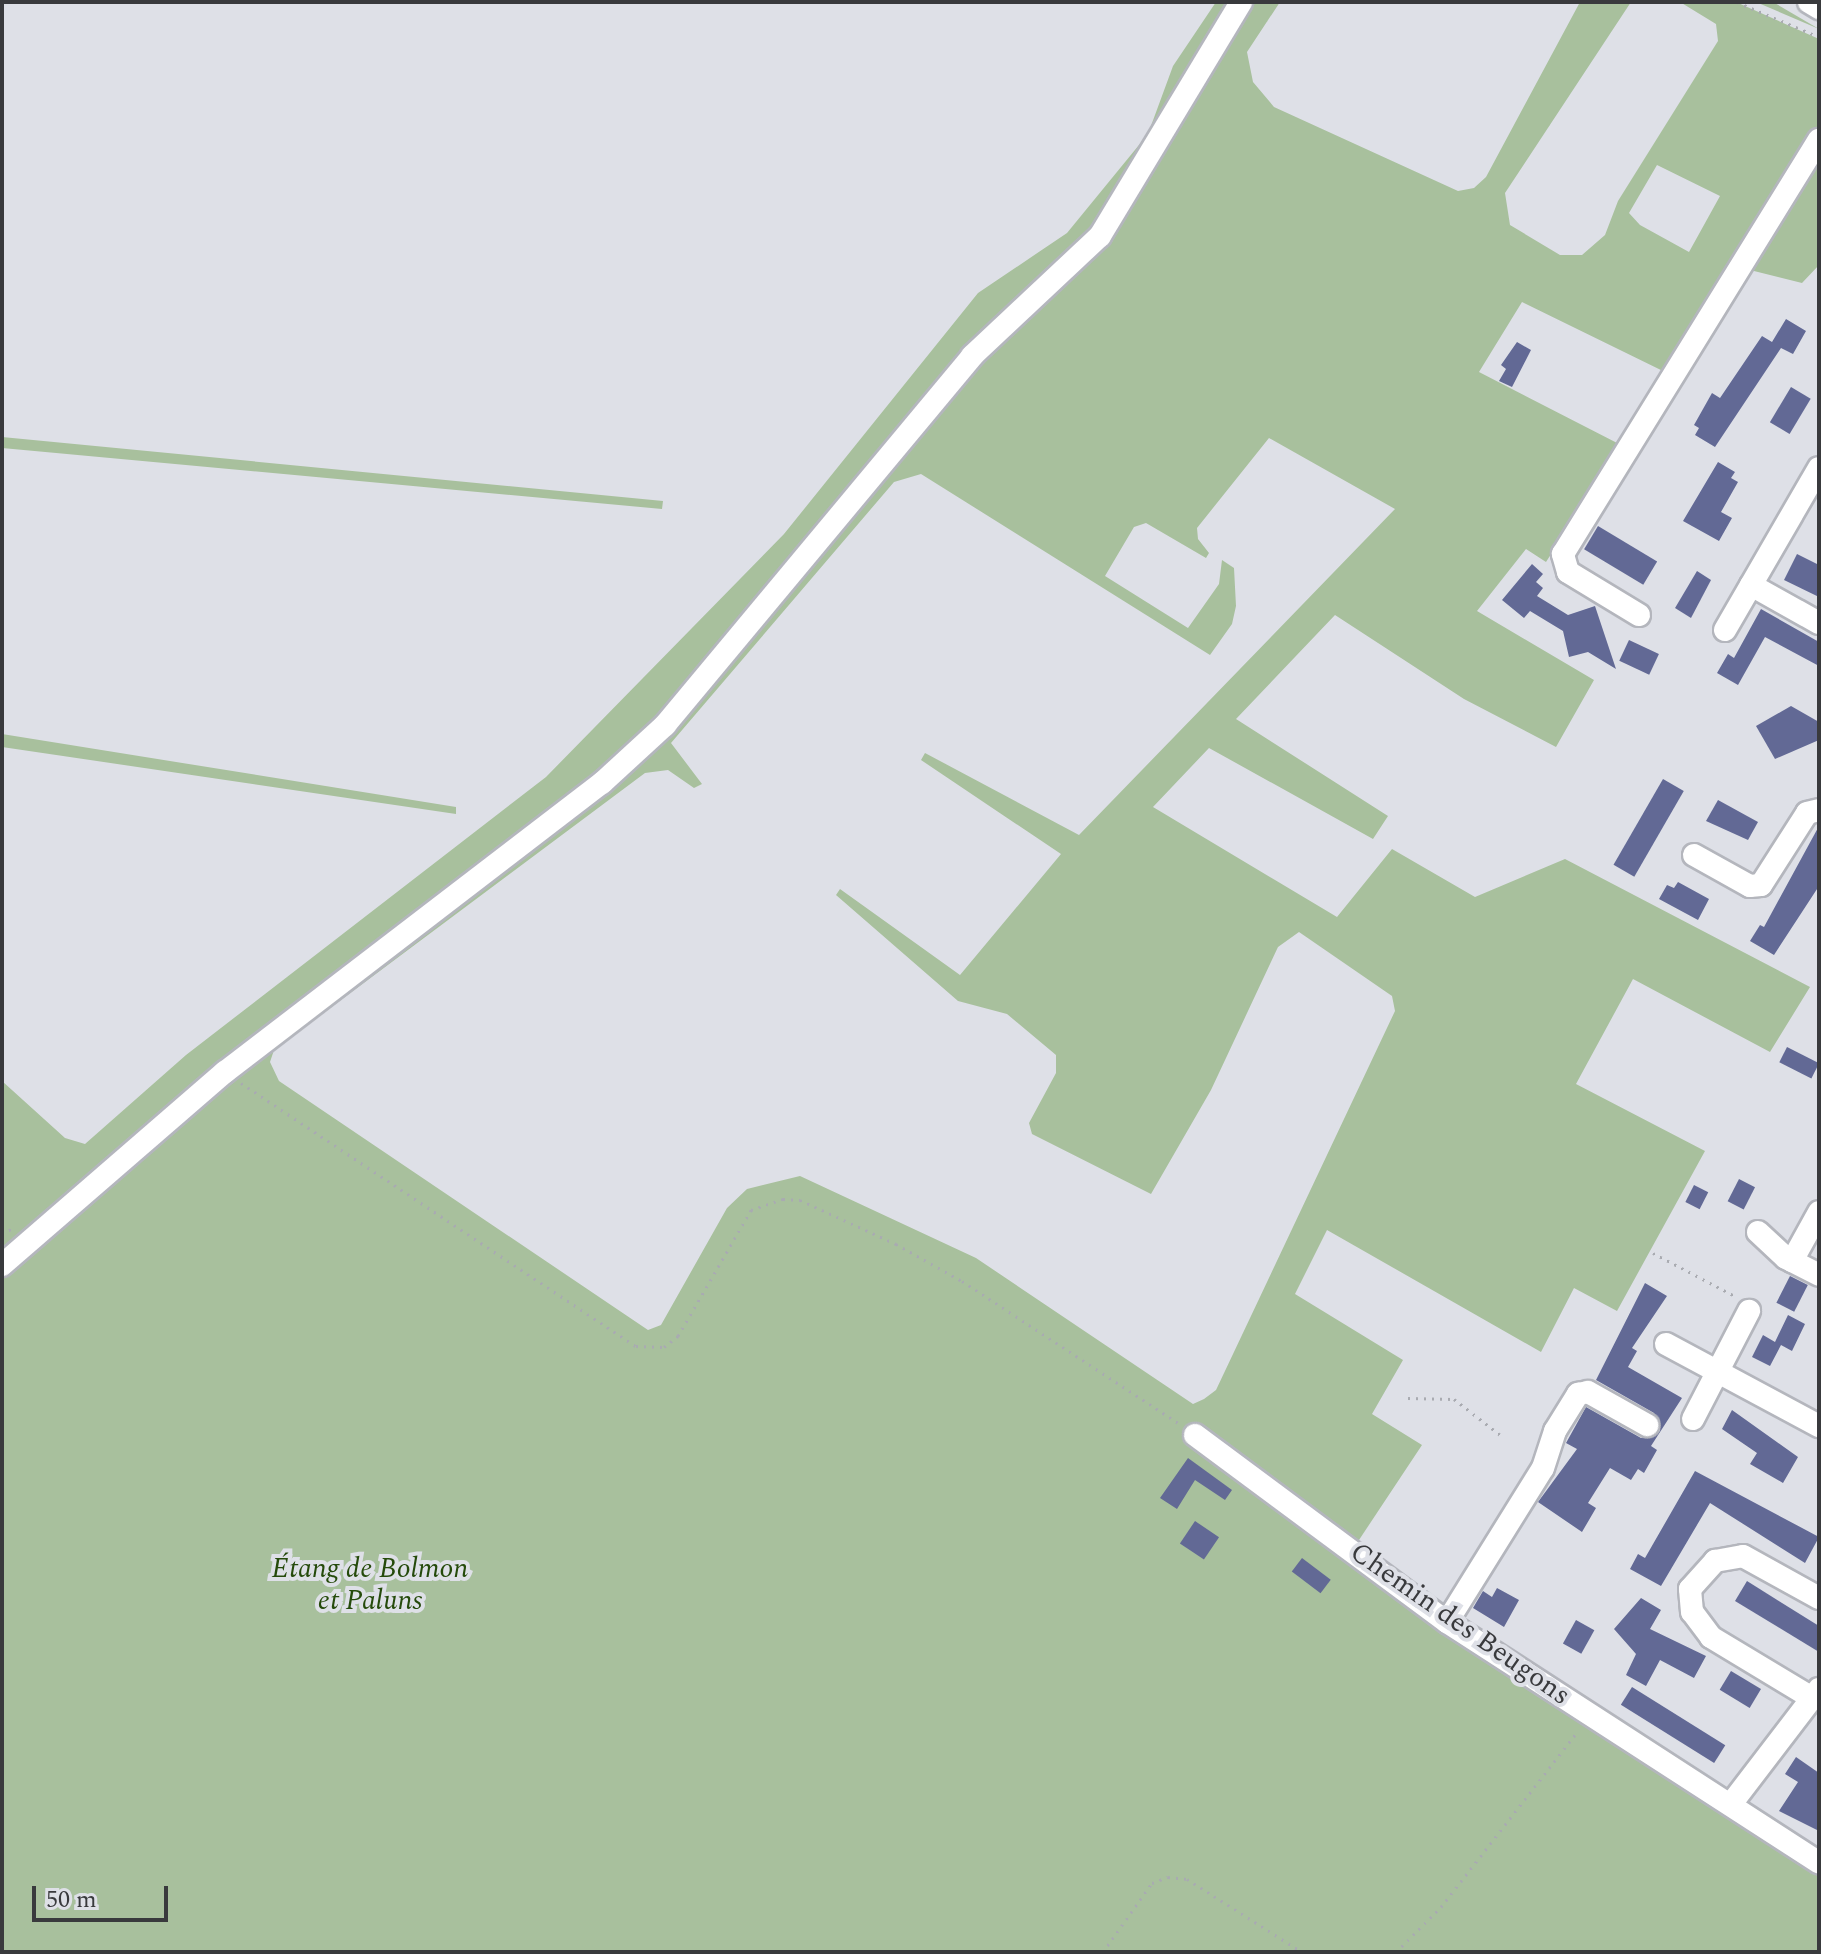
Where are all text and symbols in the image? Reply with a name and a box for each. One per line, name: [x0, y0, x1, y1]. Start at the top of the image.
street label: Chemin des Beugons: [1343, 1535, 1577, 1713]
park label: Étang de Bolmon et Paluns: [272, 1552, 468, 1618]
scale bar: [36, 1870, 172, 1920]
text: 50 m: [46, 1882, 97, 1918]

